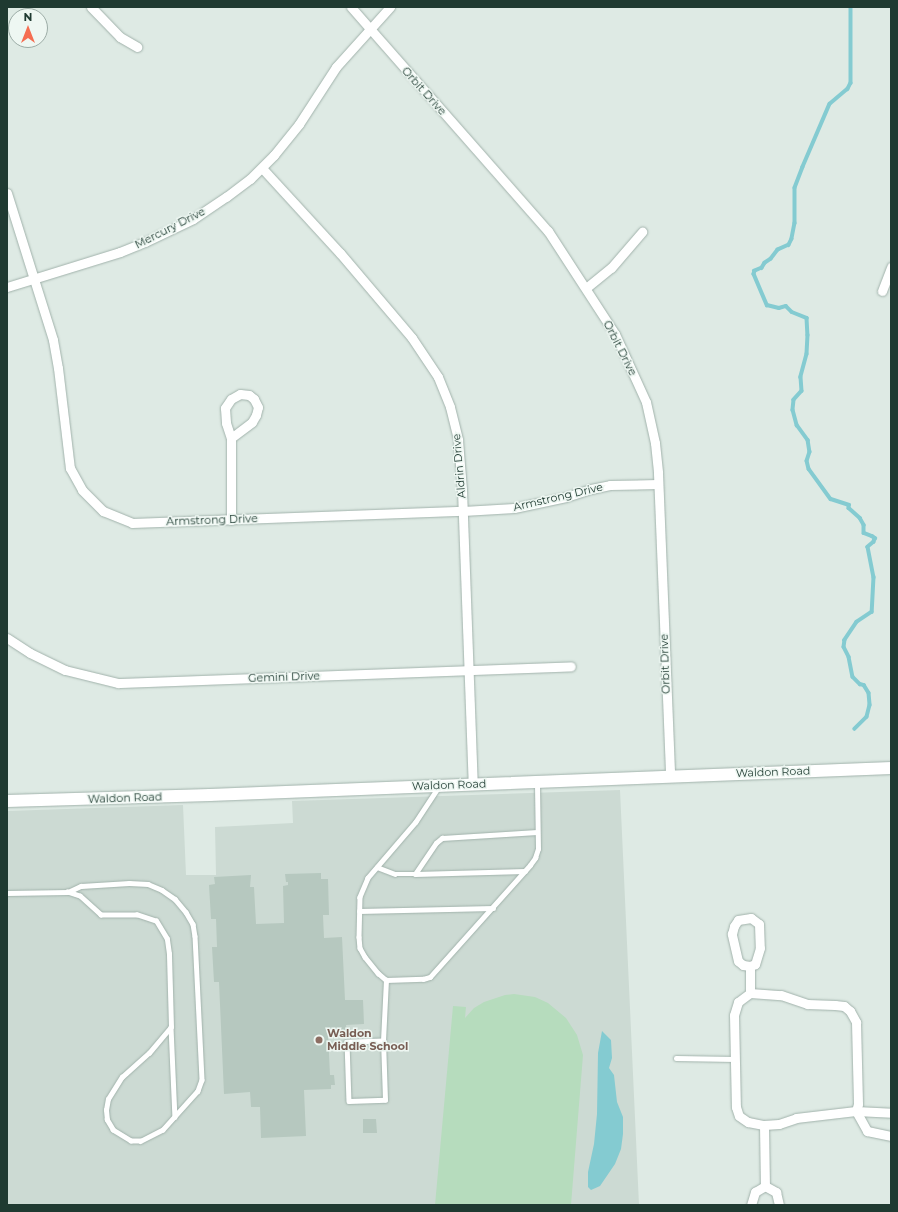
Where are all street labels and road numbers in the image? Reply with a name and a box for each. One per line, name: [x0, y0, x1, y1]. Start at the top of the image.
street label: Orbit Drive: [399, 64, 449, 118]
street label: Mercury Drive: [133, 205, 207, 251]
street label: Orbit Drive: [600, 318, 640, 378]
street label: Aldrin Drive: [450, 433, 468, 499]
street label: Armstrong Drive: [512, 480, 604, 514]
street label: Armstrong Drive: [166, 512, 258, 528]
street label: Orbit Drive: [657, 634, 673, 694]
street label: Gemini Drive: [248, 669, 320, 685]
street label: Waldon Road: [736, 764, 810, 780]
street label: Waldon Road: [412, 777, 486, 793]
street label: Waldon Road: [88, 790, 162, 806]

